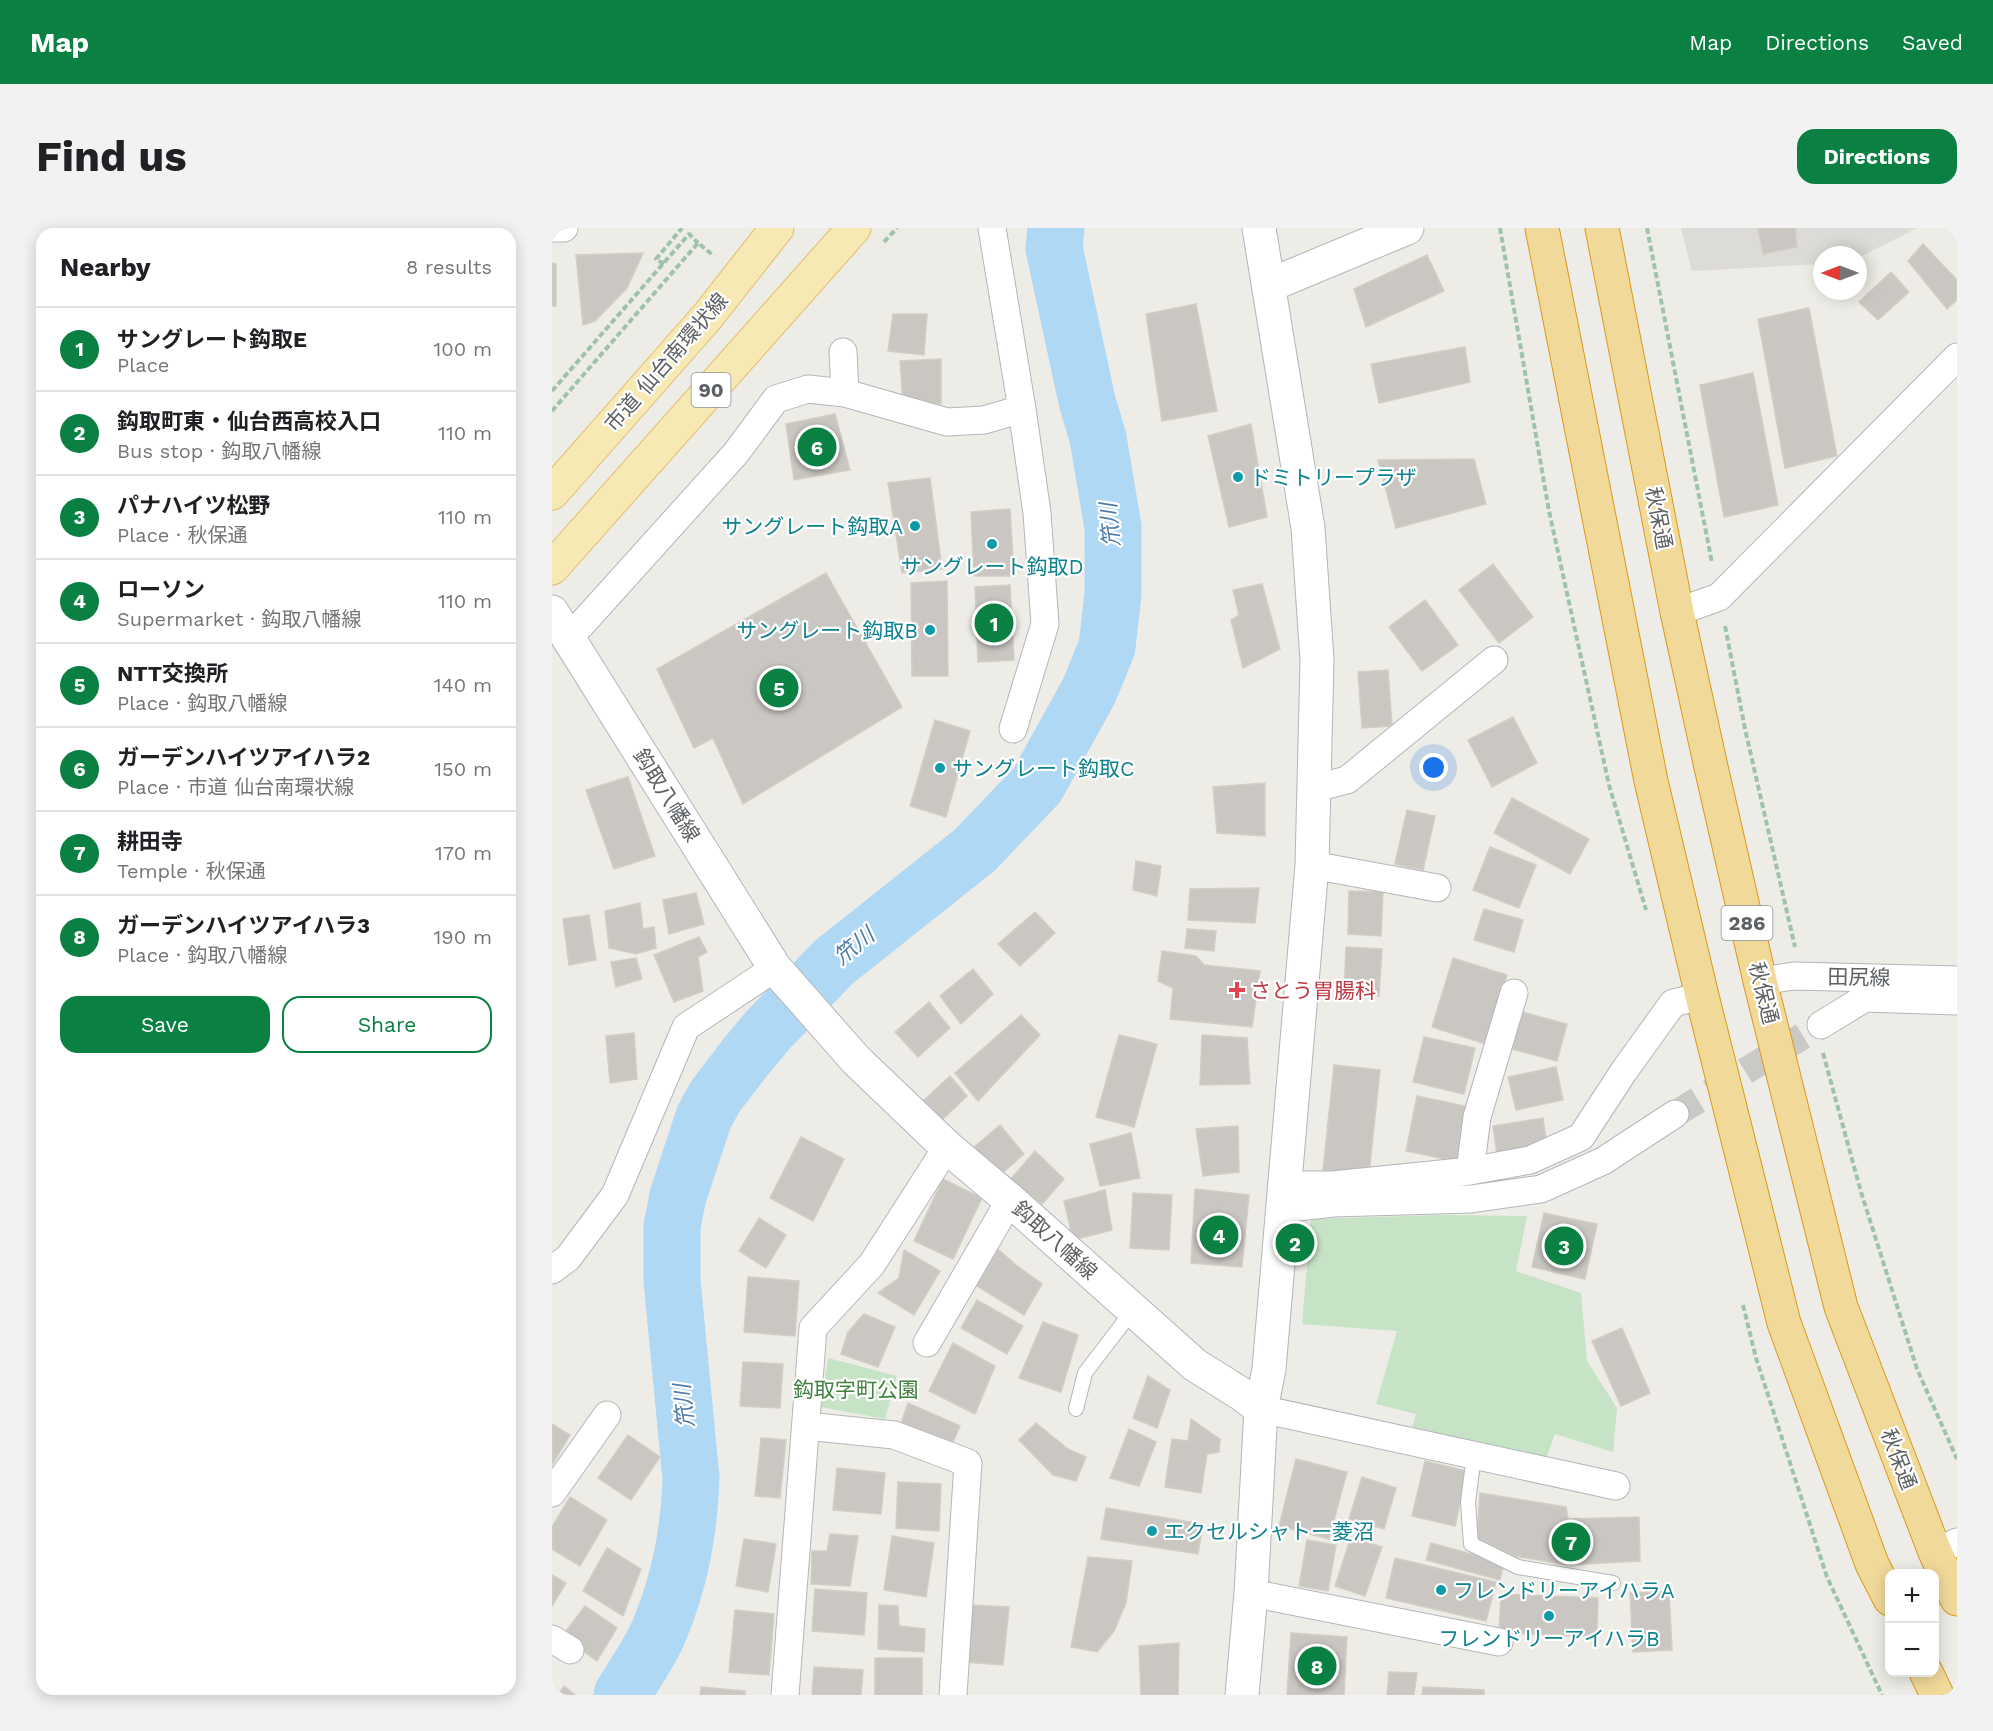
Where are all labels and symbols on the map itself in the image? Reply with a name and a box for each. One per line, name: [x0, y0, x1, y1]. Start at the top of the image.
north arrow: [1813, 246, 1867, 300]
street label: 市道 仙台南環状線: [599, 288, 733, 436]
road number: 90: [692, 373, 730, 407]
pin: 6: [798, 424, 836, 470]
place label: ドミトリープラザ: [1250, 465, 1417, 490]
marker: ドミトリープラザ: [1231, 470, 1245, 484]
street label: 秋保通: [1641, 485, 1677, 551]
water label: 笊川: [1095, 500, 1124, 548]
place label: サングレート鈎取A: [721, 514, 903, 539]
marker: サングレート鈎取A: [908, 519, 922, 533]
marker: サングレート鈎取D: [985, 537, 999, 551]
place label: サングレート鈎取D: [900, 554, 1084, 579]
pin: 1: [974, 600, 1014, 646]
place label: サングレート鈎取B: [736, 618, 918, 643]
marker: サングレート鈎取B: [923, 623, 937, 637]
pin: 5: [760, 666, 798, 710]
street label: 鈎取八幡線: [629, 744, 705, 846]
your location: [1419, 753, 1448, 782]
place label: サングレート鈎取C: [952, 756, 1134, 781]
marker: サングレート鈎取C: [933, 761, 947, 775]
road number: 286: [1722, 906, 1772, 940]
water label: 笊川: [829, 921, 881, 970]
street label: 秋保通: [1744, 959, 1784, 1027]
street label: 田尻線: [1827, 964, 1891, 990]
place label: さとう胃腸科: [1250, 978, 1376, 1003]
marker: さとう胃腸科: [1228, 981, 1246, 999]
street label: 鈎取八幡線: [1008, 1196, 1102, 1284]
pin: 4: [1200, 1212, 1238, 1258]
pin: 2: [1276, 1220, 1314, 1266]
pin: 3: [1544, 1224, 1584, 1268]
park label: 鈎取字町公園: [793, 1377, 919, 1402]
water label: 笊川: [669, 1381, 699, 1429]
street label: 秋保通: [1876, 1425, 1922, 1493]
place label: エクセルシャトー菱沼: [1164, 1519, 1374, 1544]
pin: 7: [1552, 1520, 1590, 1564]
marker: エクセルシャトー菱沼: [1145, 1524, 1159, 1538]
place label: フレンドリーアイハラA: [1453, 1578, 1675, 1603]
marker: フレンドリーアイハラA: [1434, 1583, 1448, 1597]
marker: フレンドリーアイハラB: [1542, 1609, 1556, 1623]
place label: フレンドリーアイハラB: [1438, 1626, 1660, 1651]
pin: 8: [1298, 1644, 1336, 1688]

